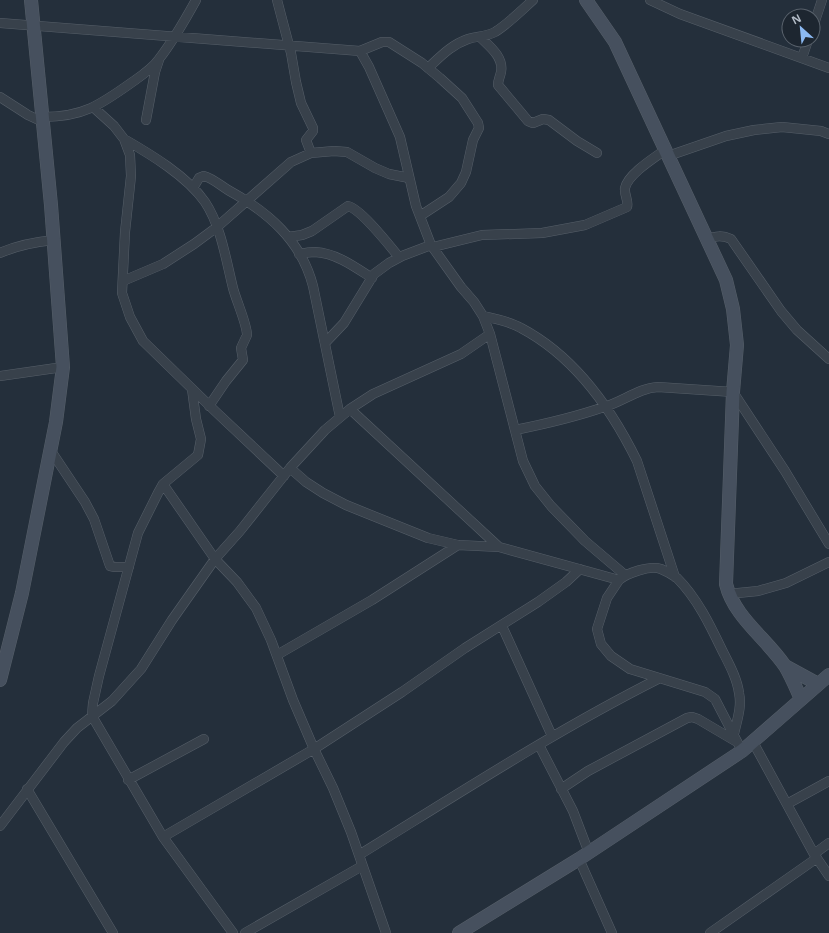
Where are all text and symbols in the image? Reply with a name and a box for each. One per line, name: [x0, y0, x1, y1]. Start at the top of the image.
north arrow: [781, 8, 821, 48]
text: N: [789, 10, 804, 27]

